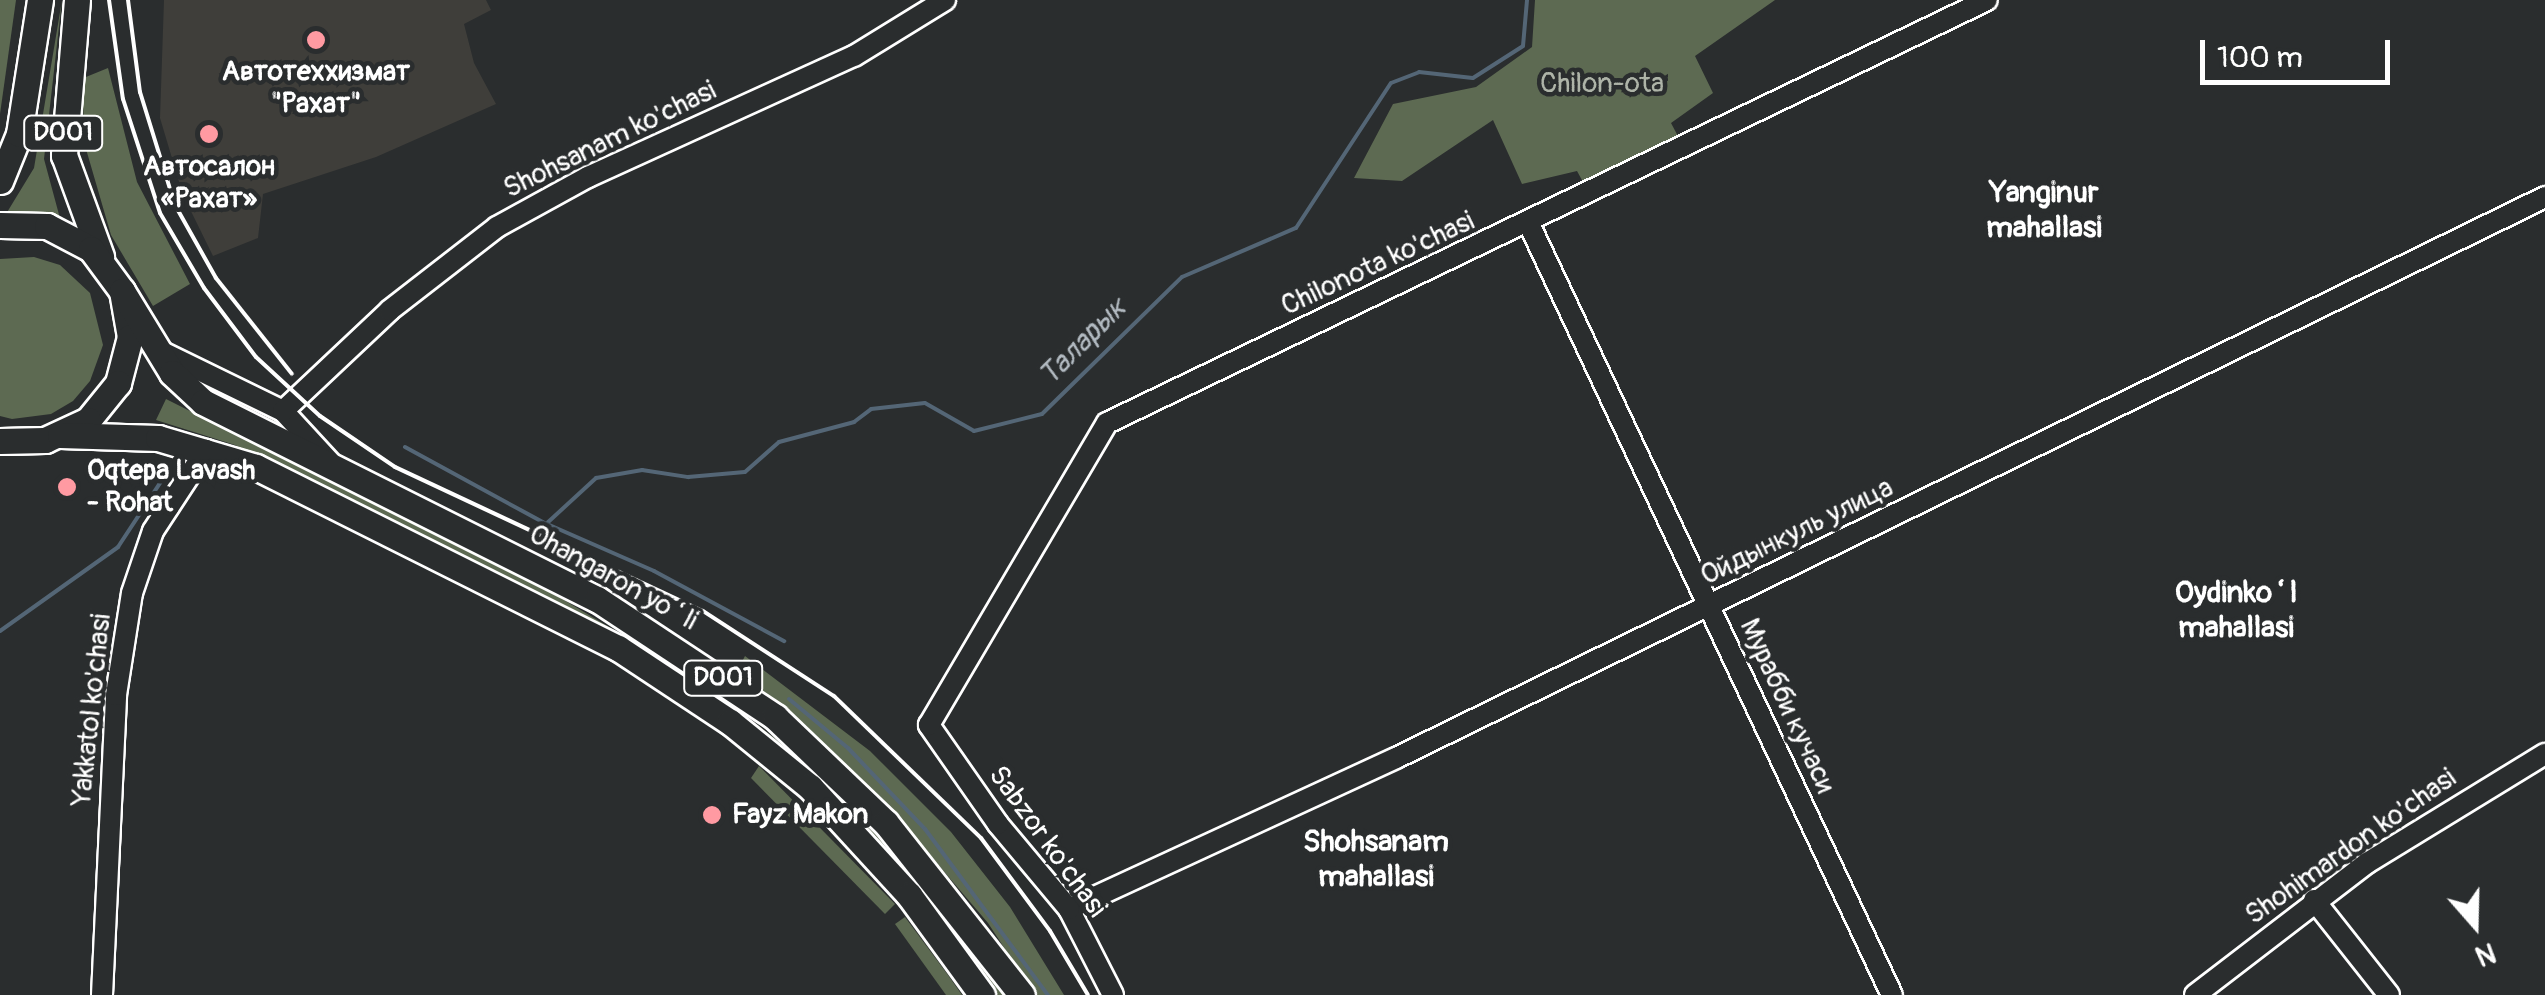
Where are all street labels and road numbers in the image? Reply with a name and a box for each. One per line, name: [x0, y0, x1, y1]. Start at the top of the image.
street label: Shohsanam ko'chasi: [498, 74, 722, 206]
road number: D001: [23, 113, 103, 153]
street label: Chilonota ko'chasi: [1276, 205, 1480, 323]
street label: Ойдынкуль улица: [1695, 471, 1899, 593]
street label: Ohangaron yoʻli: [523, 518, 703, 638]
street label: Yakkatol ko'chasi: [65, 612, 119, 808]
street label: Мурабби кучаси: [1732, 614, 1842, 798]
road number: D001: [683, 658, 763, 698]
street label: Sabzor ko'chasi: [981, 760, 1113, 924]
street label: Shohimardon ko'chasi: [2239, 762, 2463, 932]

